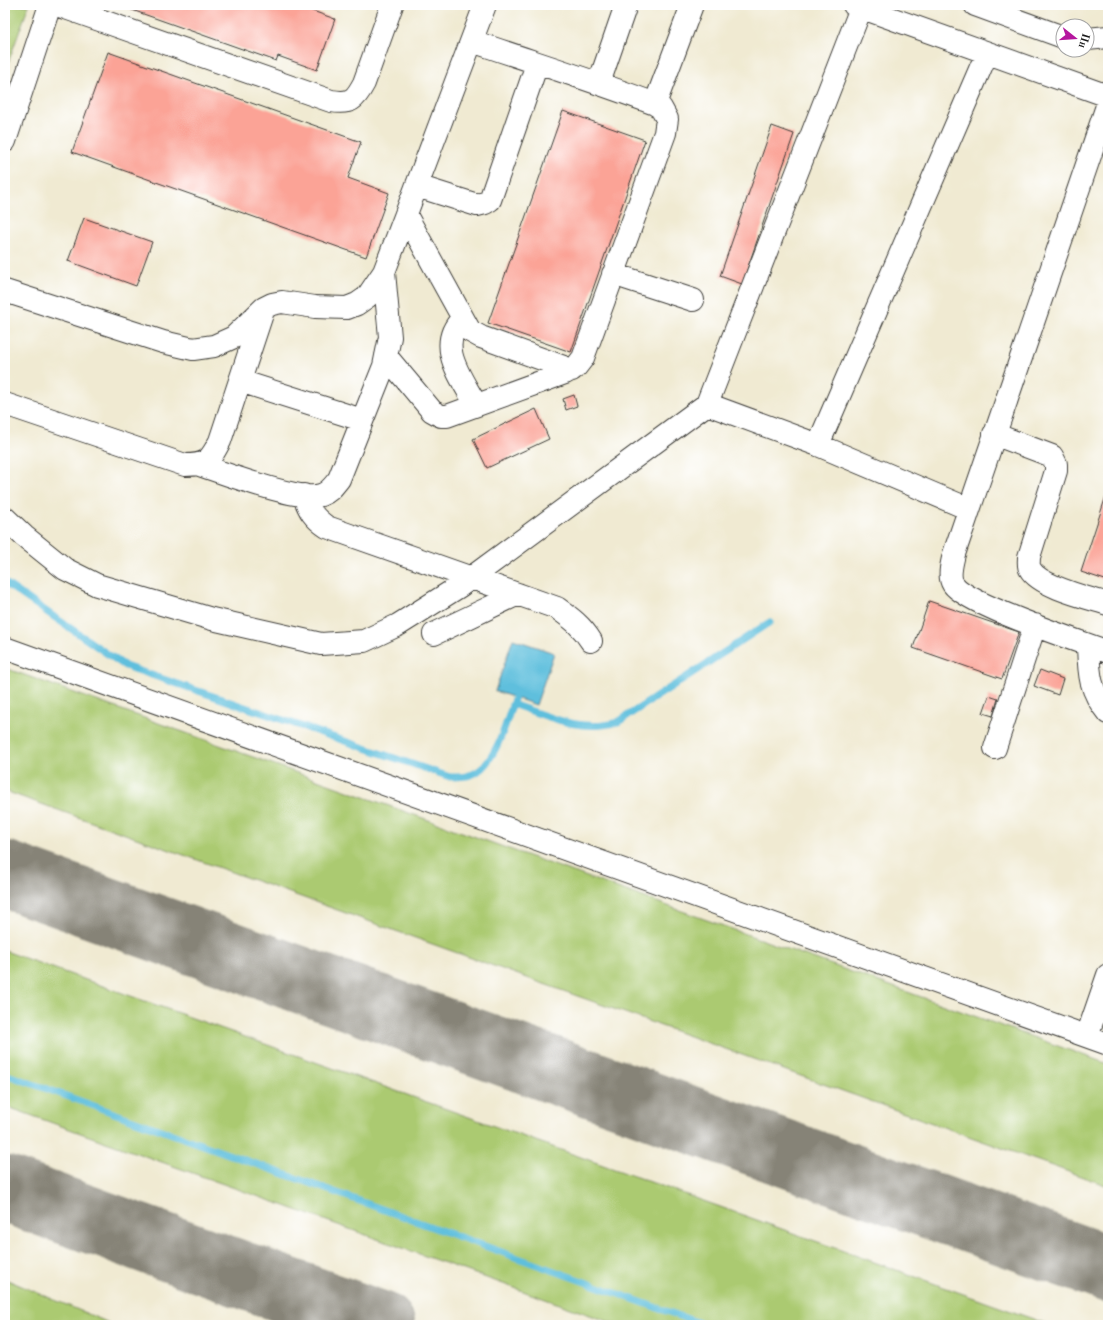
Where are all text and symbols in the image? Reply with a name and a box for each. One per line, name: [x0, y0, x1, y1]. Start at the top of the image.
north arrow: [1055, 18, 1095, 58]
text: Пн: [1076, 32, 1091, 49]

